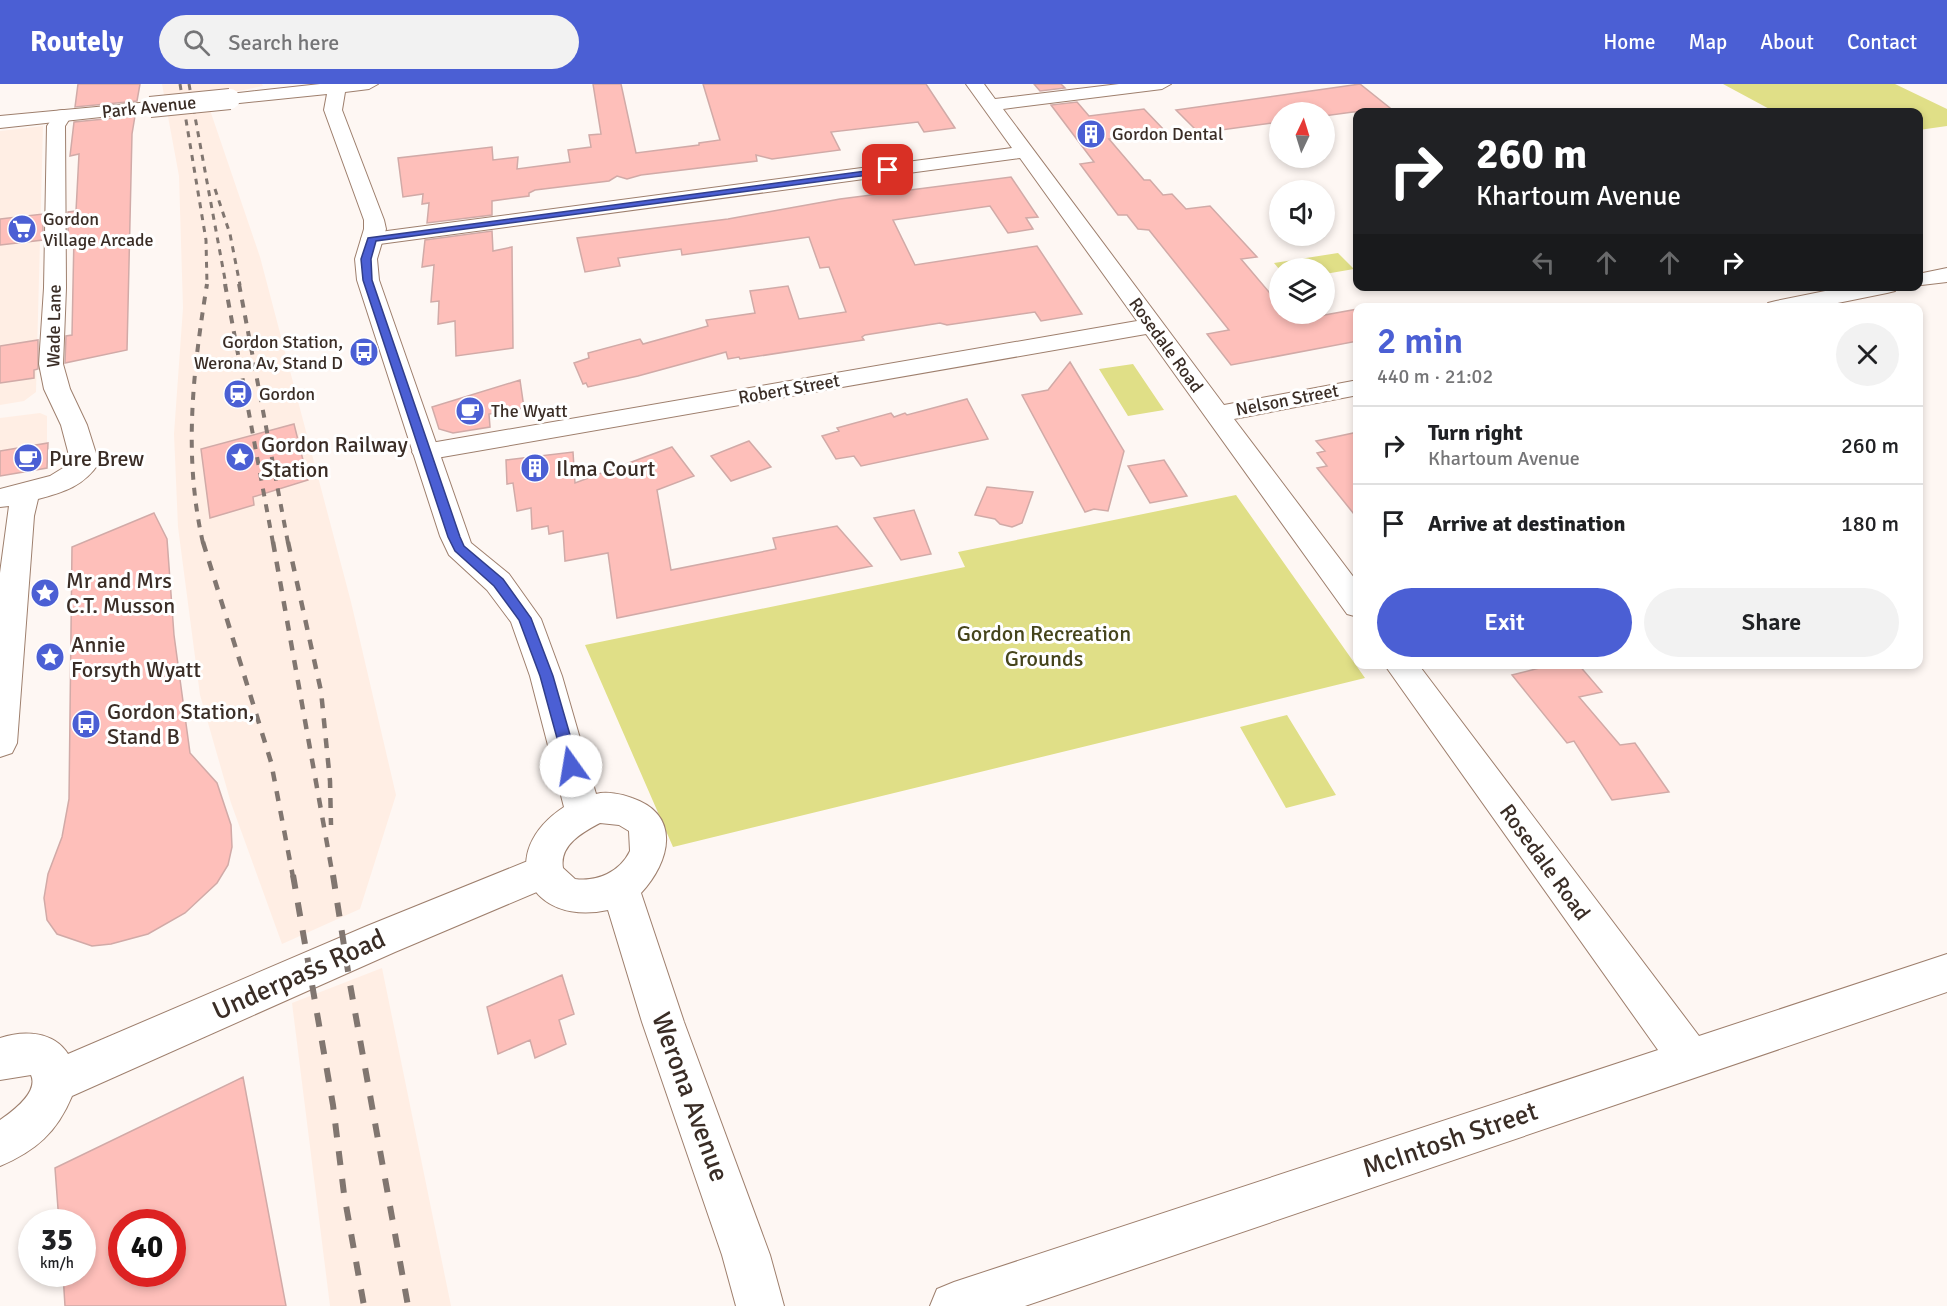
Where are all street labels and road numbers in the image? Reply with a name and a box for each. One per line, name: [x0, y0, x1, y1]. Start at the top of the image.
street label: Park Avenue: [101, 91, 197, 123]
street label: Wade Lane: [42, 284, 66, 368]
street label: Rosedale Road: [1124, 293, 1208, 397]
street label: Robert Street: [737, 369, 841, 409]
street label: Nelson Street: [1234, 379, 1340, 421]
street label: Rosedale Road: [1494, 799, 1596, 925]
street label: Underpass Road: [207, 922, 391, 1028]
street label: Werona Avenue: [644, 1008, 736, 1186]
street label: McIntosh Street: [1358, 1095, 1542, 1185]

